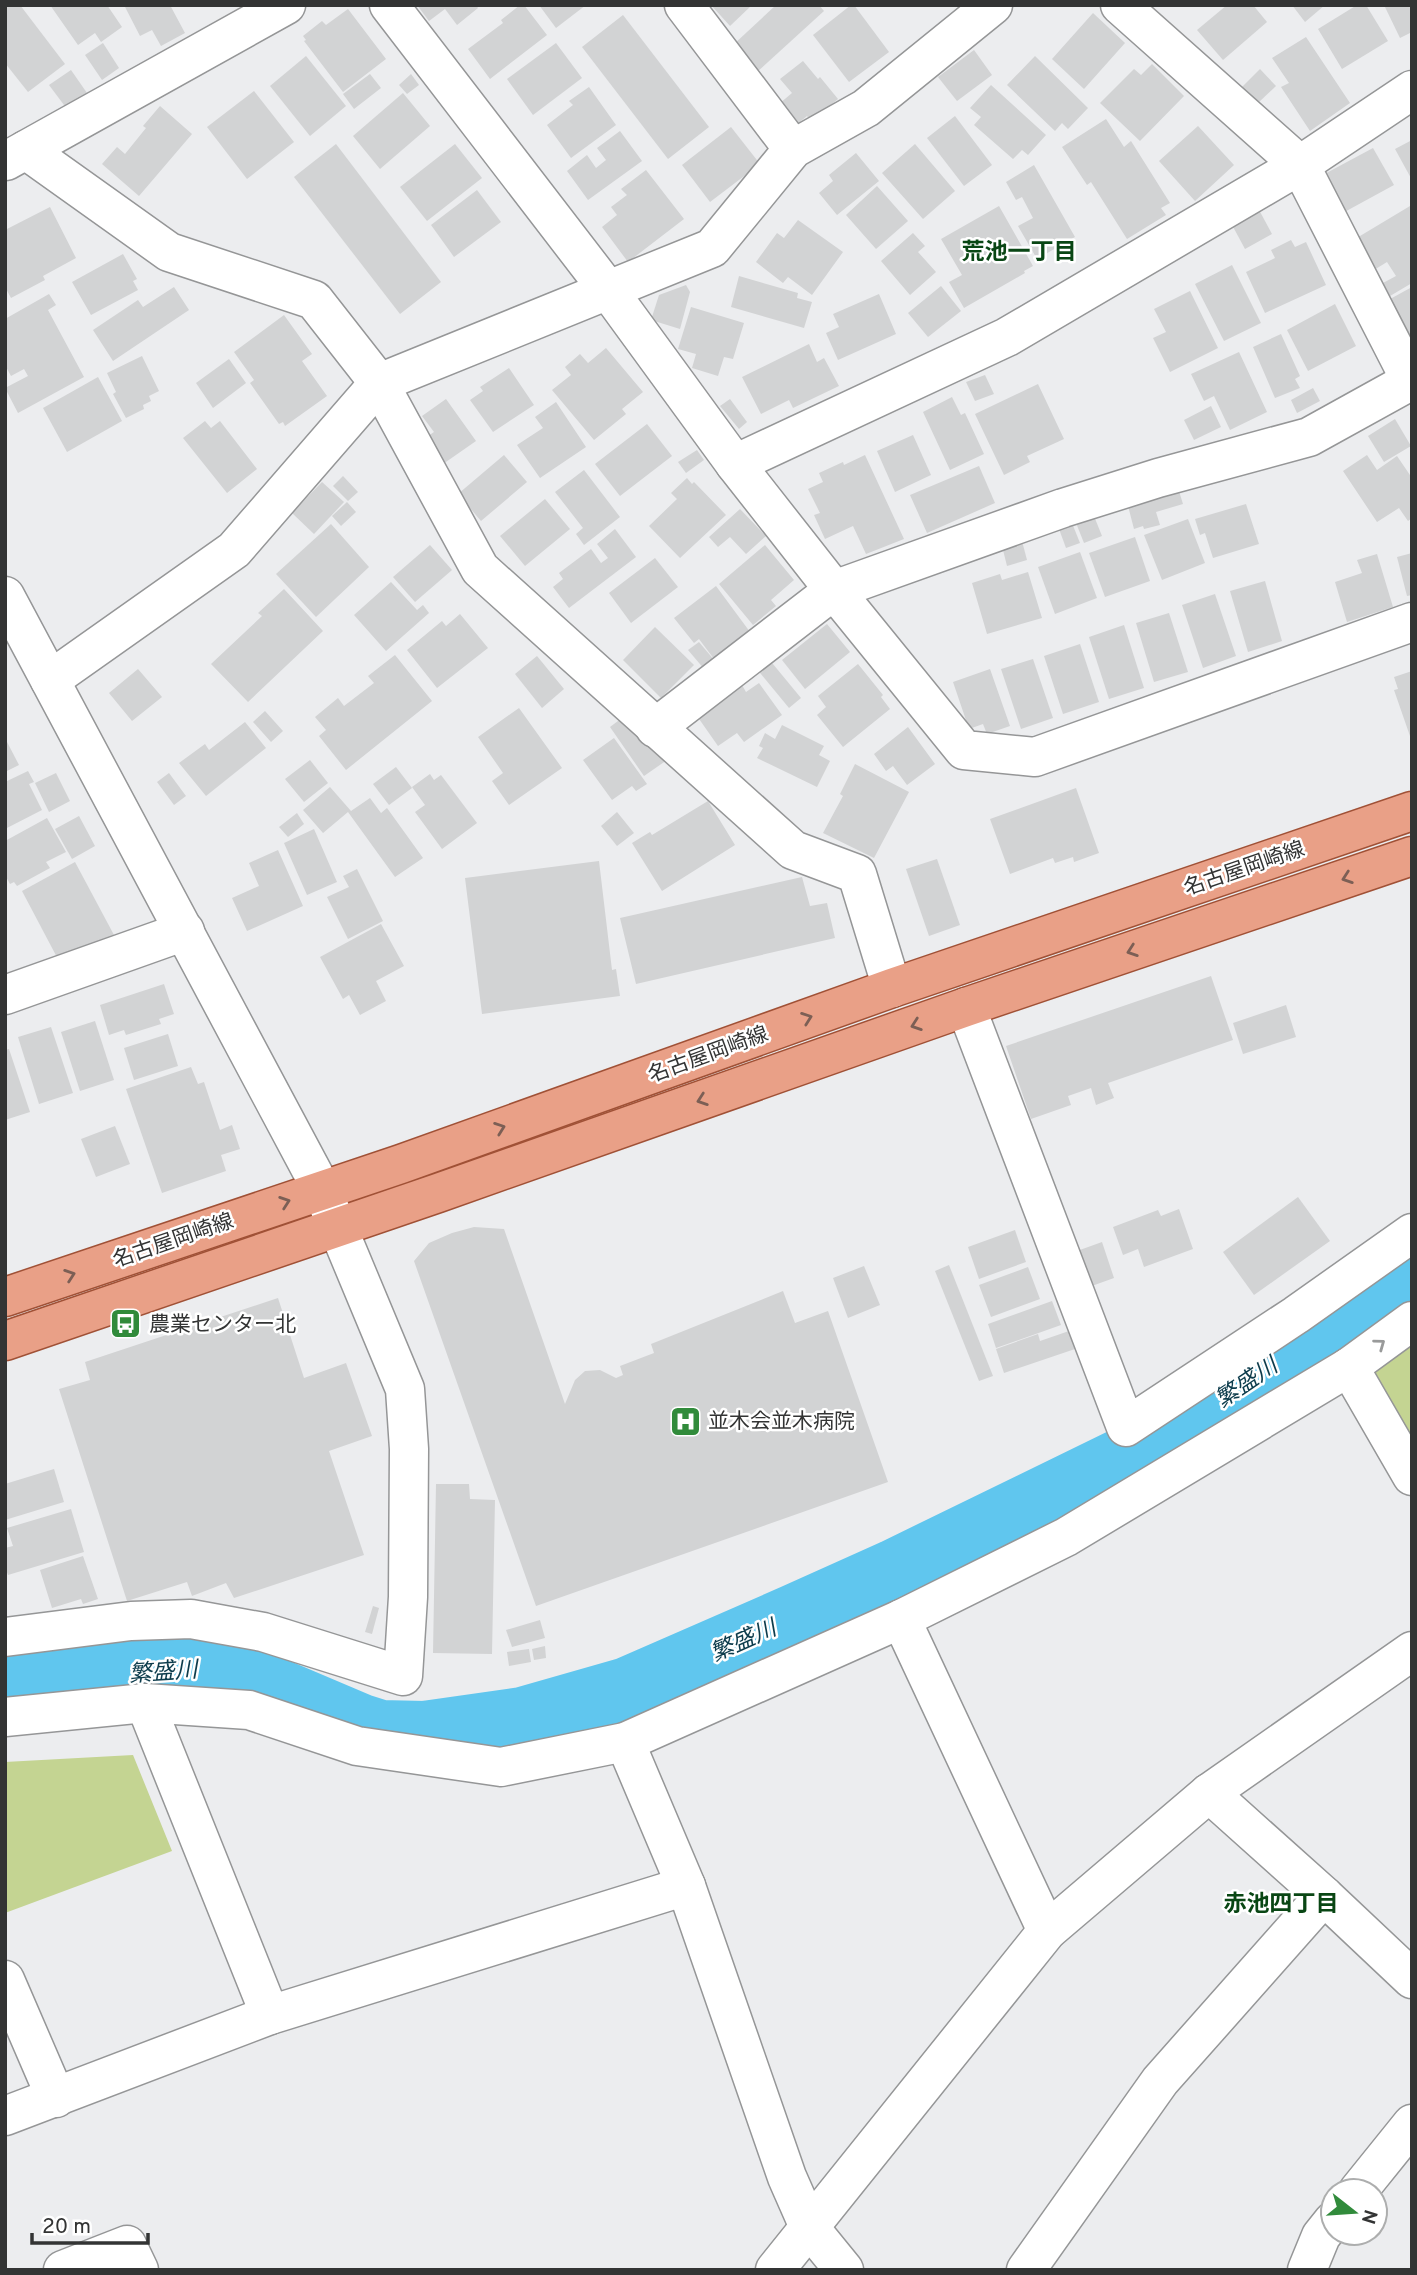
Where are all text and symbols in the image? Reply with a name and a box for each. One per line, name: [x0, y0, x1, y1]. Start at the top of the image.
district label: 荒池一丁目: [962, 239, 1077, 268]
street label: 名古屋岡崎線: [1181, 836, 1308, 903]
one-way arrow: [1342, 870, 1354, 884]
one-way arrow: [1126, 943, 1138, 957]
one-way arrow: [800, 1013, 812, 1027]
one-way arrow: [911, 1017, 923, 1031]
street label: 名古屋岡崎線: [645, 1021, 772, 1090]
one-way arrow: [696, 1092, 708, 1106]
one-way arrow: [494, 1122, 506, 1136]
one-way arrow: [279, 1196, 291, 1210]
street label: 名古屋岡崎線: [110, 1208, 237, 1275]
one-way arrow: [63, 1269, 75, 1283]
bus stop icon: 農業センター北: [109, 1307, 143, 1341]
place label: 農業センター北: [149, 1312, 296, 1339]
one-way arrow: [1373, 1340, 1385, 1353]
water label: 繁盛川: [1211, 1351, 1287, 1415]
hospital icon: 並木会並木病院: [668, 1404, 702, 1438]
place label: 並木会並木病院: [708, 1409, 855, 1436]
water label: 繁盛川: [707, 1614, 784, 1670]
water label: 繁盛川: [128, 1656, 202, 1690]
district label: 赤池四丁目: [1224, 1891, 1339, 1920]
north arrow: [1319, 2177, 1389, 2247]
scale bar: [32, 2202, 147, 2246]
text: N: [1355, 2206, 1382, 2226]
text: 20 m: [42, 2214, 91, 2241]

